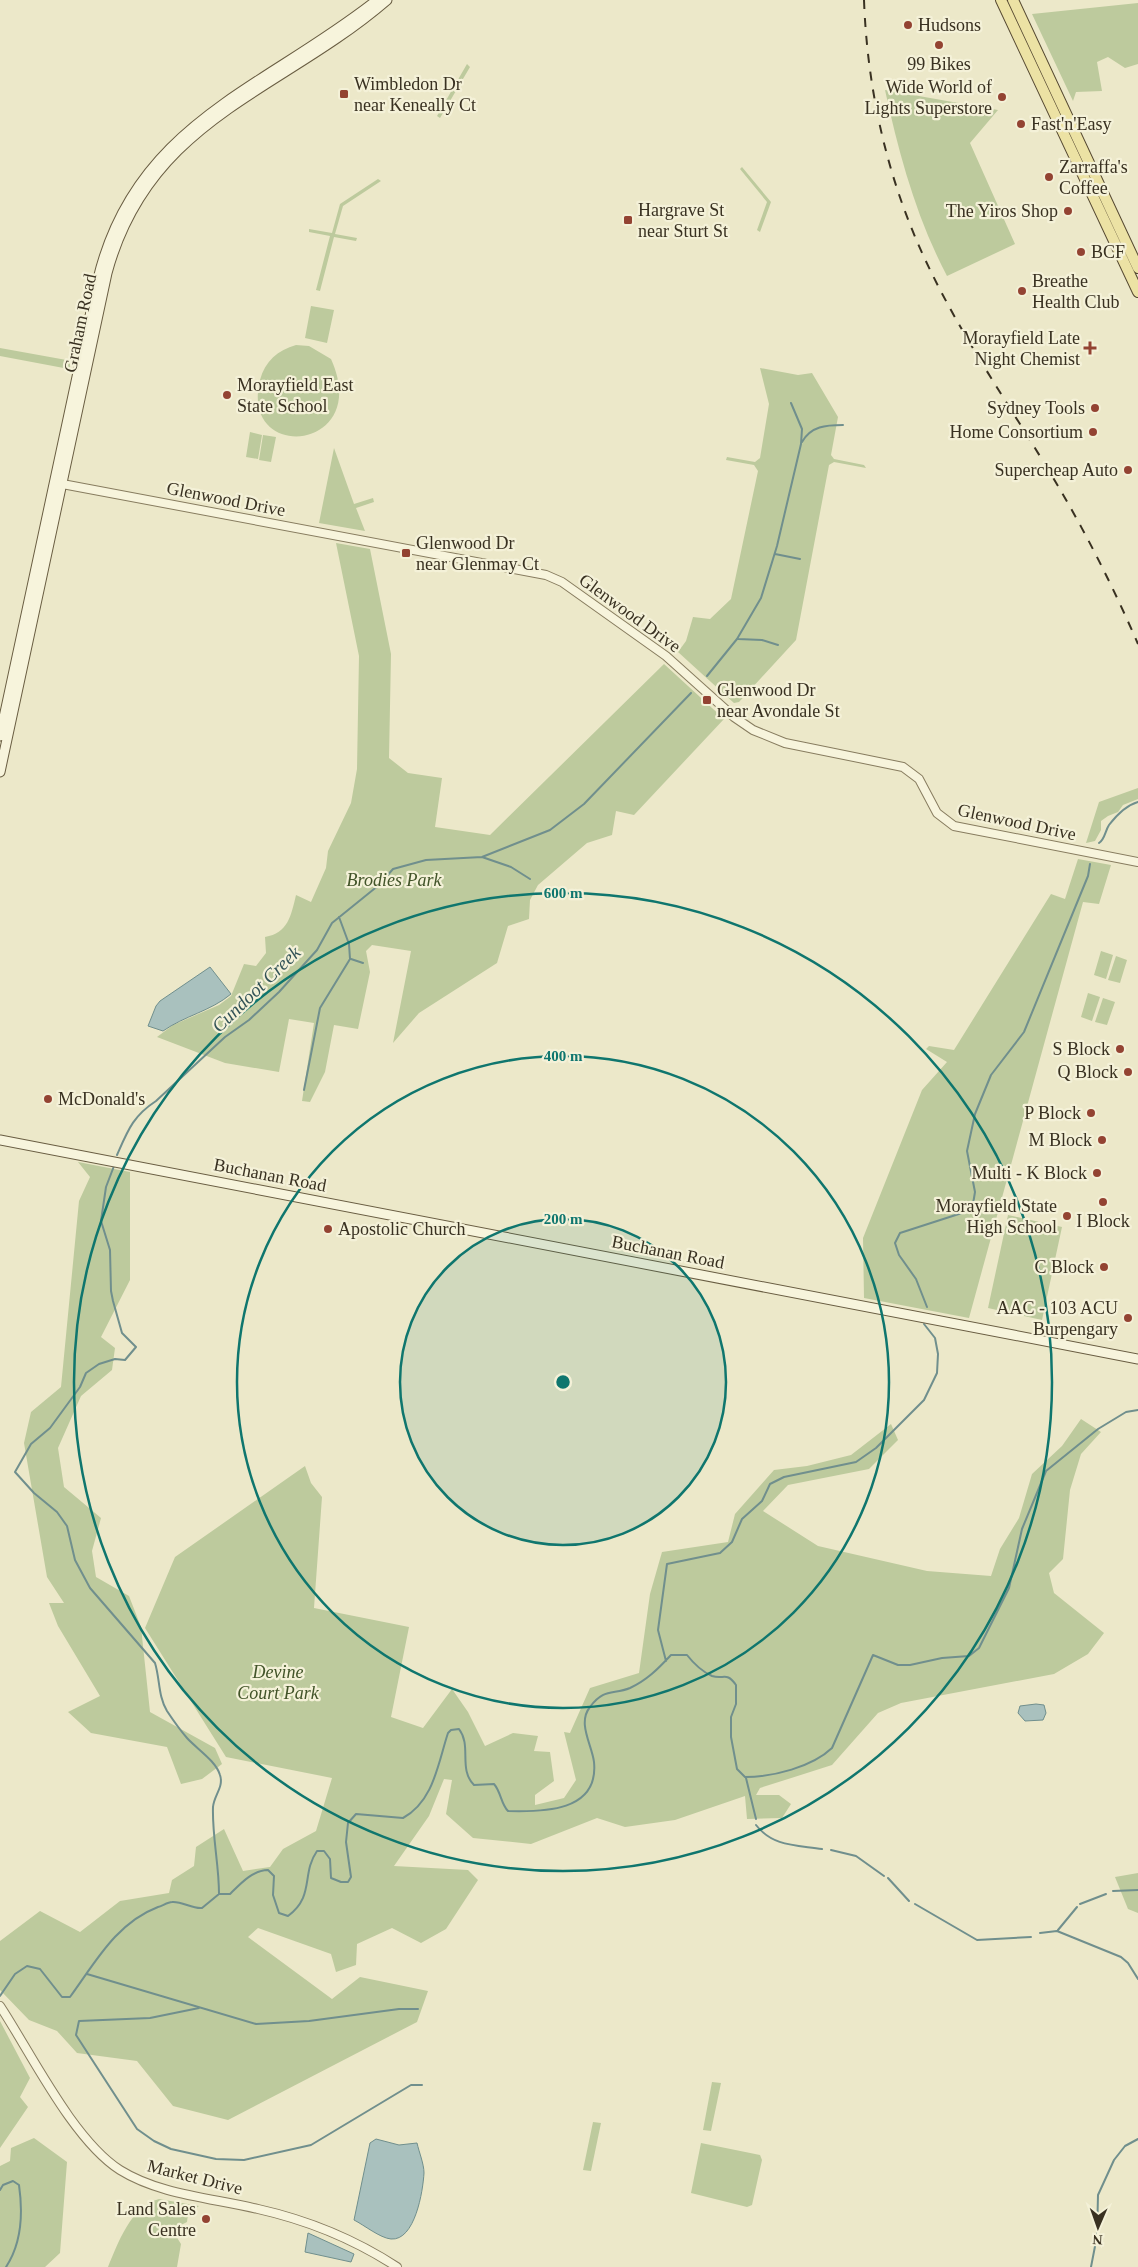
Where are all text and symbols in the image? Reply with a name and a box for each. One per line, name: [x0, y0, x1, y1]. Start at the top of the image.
place label: Hudsons: [918, 15, 981, 35]
marker: Hudsons: [902, 19, 914, 31]
marker: 99 Bikes: [933, 39, 945, 51]
place label: 99 Bikes: [907, 54, 971, 74]
place label: Wimbledon Dr near Keneally Ct: [354, 74, 476, 115]
place label: Wide World of Lights Superstore: [865, 77, 992, 118]
marker: Wimbledon Dr near Keneally Ct: [338, 88, 350, 100]
marker: Wide World of Lights Superstore: [996, 91, 1008, 103]
place label: Fast'n'Easy: [1031, 114, 1111, 134]
marker: Fast'n'Easy: [1015, 118, 1027, 130]
place label: Zarraffa's Coffee: [1059, 157, 1128, 198]
marker: Zarraffa's Coffee: [1043, 171, 1055, 183]
place label: Hargrave St near Sturt St: [638, 200, 728, 241]
place label: The Yiros Shop: [946, 201, 1058, 221]
marker: The Yiros Shop: [1062, 205, 1074, 217]
marker: Hargrave St near Sturt St: [622, 214, 634, 226]
place label: BCF: [1091, 242, 1125, 262]
marker: BCF: [1075, 246, 1087, 258]
place label: Breathe Health Club: [1032, 271, 1120, 312]
street label: Graham Road: [60, 272, 100, 374]
marker: Breathe Health Club: [1016, 285, 1028, 297]
place label: Morayfield Late Night Chemist: [963, 328, 1080, 369]
marker: Morayfield Late Night Chemist: [1084, 342, 1096, 354]
place label: Morayfield East State School: [237, 375, 353, 416]
marker: Morayfield East State School: [221, 389, 233, 401]
place label: Sydney Tools: [987, 398, 1085, 418]
marker: Sydney Tools: [1089, 402, 1101, 414]
place label: Home Consortium: [950, 422, 1083, 442]
marker: Home Consortium: [1087, 426, 1099, 438]
place label: Supercheap Auto: [995, 460, 1118, 480]
marker: Supercheap Auto: [1122, 464, 1134, 476]
street label: Glenwood Drive: [165, 478, 287, 520]
place label: Glenwood Dr near Glenmay Ct: [416, 533, 539, 574]
marker: Glenwood Dr near Glenmay Ct: [400, 547, 412, 559]
street label: Glenwood Drive: [575, 570, 685, 656]
place label: Glenwood Dr near Avondale St: [717, 680, 840, 721]
marker: Glenwood Dr near Avondale St: [701, 694, 713, 706]
street label: Glenwood Drive: [956, 800, 1078, 844]
park label: Brodies Park: [347, 870, 442, 890]
text: 600 m: [544, 885, 583, 901]
water label: Cundoot Creek: [207, 941, 305, 1036]
place label: S Block: [1052, 1039, 1110, 1059]
marker: S Block: [1114, 1043, 1126, 1055]
text: 400 m: [544, 1048, 583, 1064]
place label: Q Block: [1058, 1062, 1118, 1082]
marker: Q Block: [1122, 1066, 1134, 1078]
place label: McDonald's: [58, 1089, 145, 1109]
marker: McDonald's: [42, 1093, 54, 1105]
place label: P Block: [1024, 1103, 1081, 1123]
marker: P Block: [1085, 1107, 1097, 1119]
place label: M Block: [1028, 1130, 1092, 1150]
marker: M Block: [1096, 1134, 1108, 1146]
street label: Buchanan Road: [212, 1154, 328, 1196]
place label: Multi - K Block: [972, 1163, 1087, 1183]
marker: Multi - K Block: [1091, 1167, 1103, 1179]
place label: Morayfield State High School: [936, 1196, 1057, 1237]
marker: I Block: [1097, 1196, 1109, 1208]
marker: Morayfield State High School: [1061, 1210, 1073, 1222]
text: 200 m: [544, 1211, 583, 1227]
place label: I Block: [1076, 1211, 1130, 1231]
place label: Apostolic Church: [338, 1219, 466, 1239]
marker: Apostolic Church: [322, 1223, 334, 1235]
street label: Buchanan Road: [610, 1231, 726, 1273]
place label: C Block: [1034, 1257, 1094, 1277]
marker: C Block: [1098, 1261, 1110, 1273]
place label: AAC - 103 ACU Burpengary: [996, 1298, 1118, 1339]
marker: AAC - 103 ACU Burpengary: [1122, 1312, 1134, 1324]
centre of rings: [554, 1373, 572, 1391]
park label: Devine Court Park: [237, 1662, 320, 1703]
street label: Market Drive: [145, 2156, 245, 2198]
place label: Land Sales Centre: [117, 2199, 196, 2240]
north arrow: [1073, 2202, 1123, 2252]
marker: Land Sales Centre: [200, 2213, 212, 2225]
text: N: [1092, 2232, 1103, 2247]

